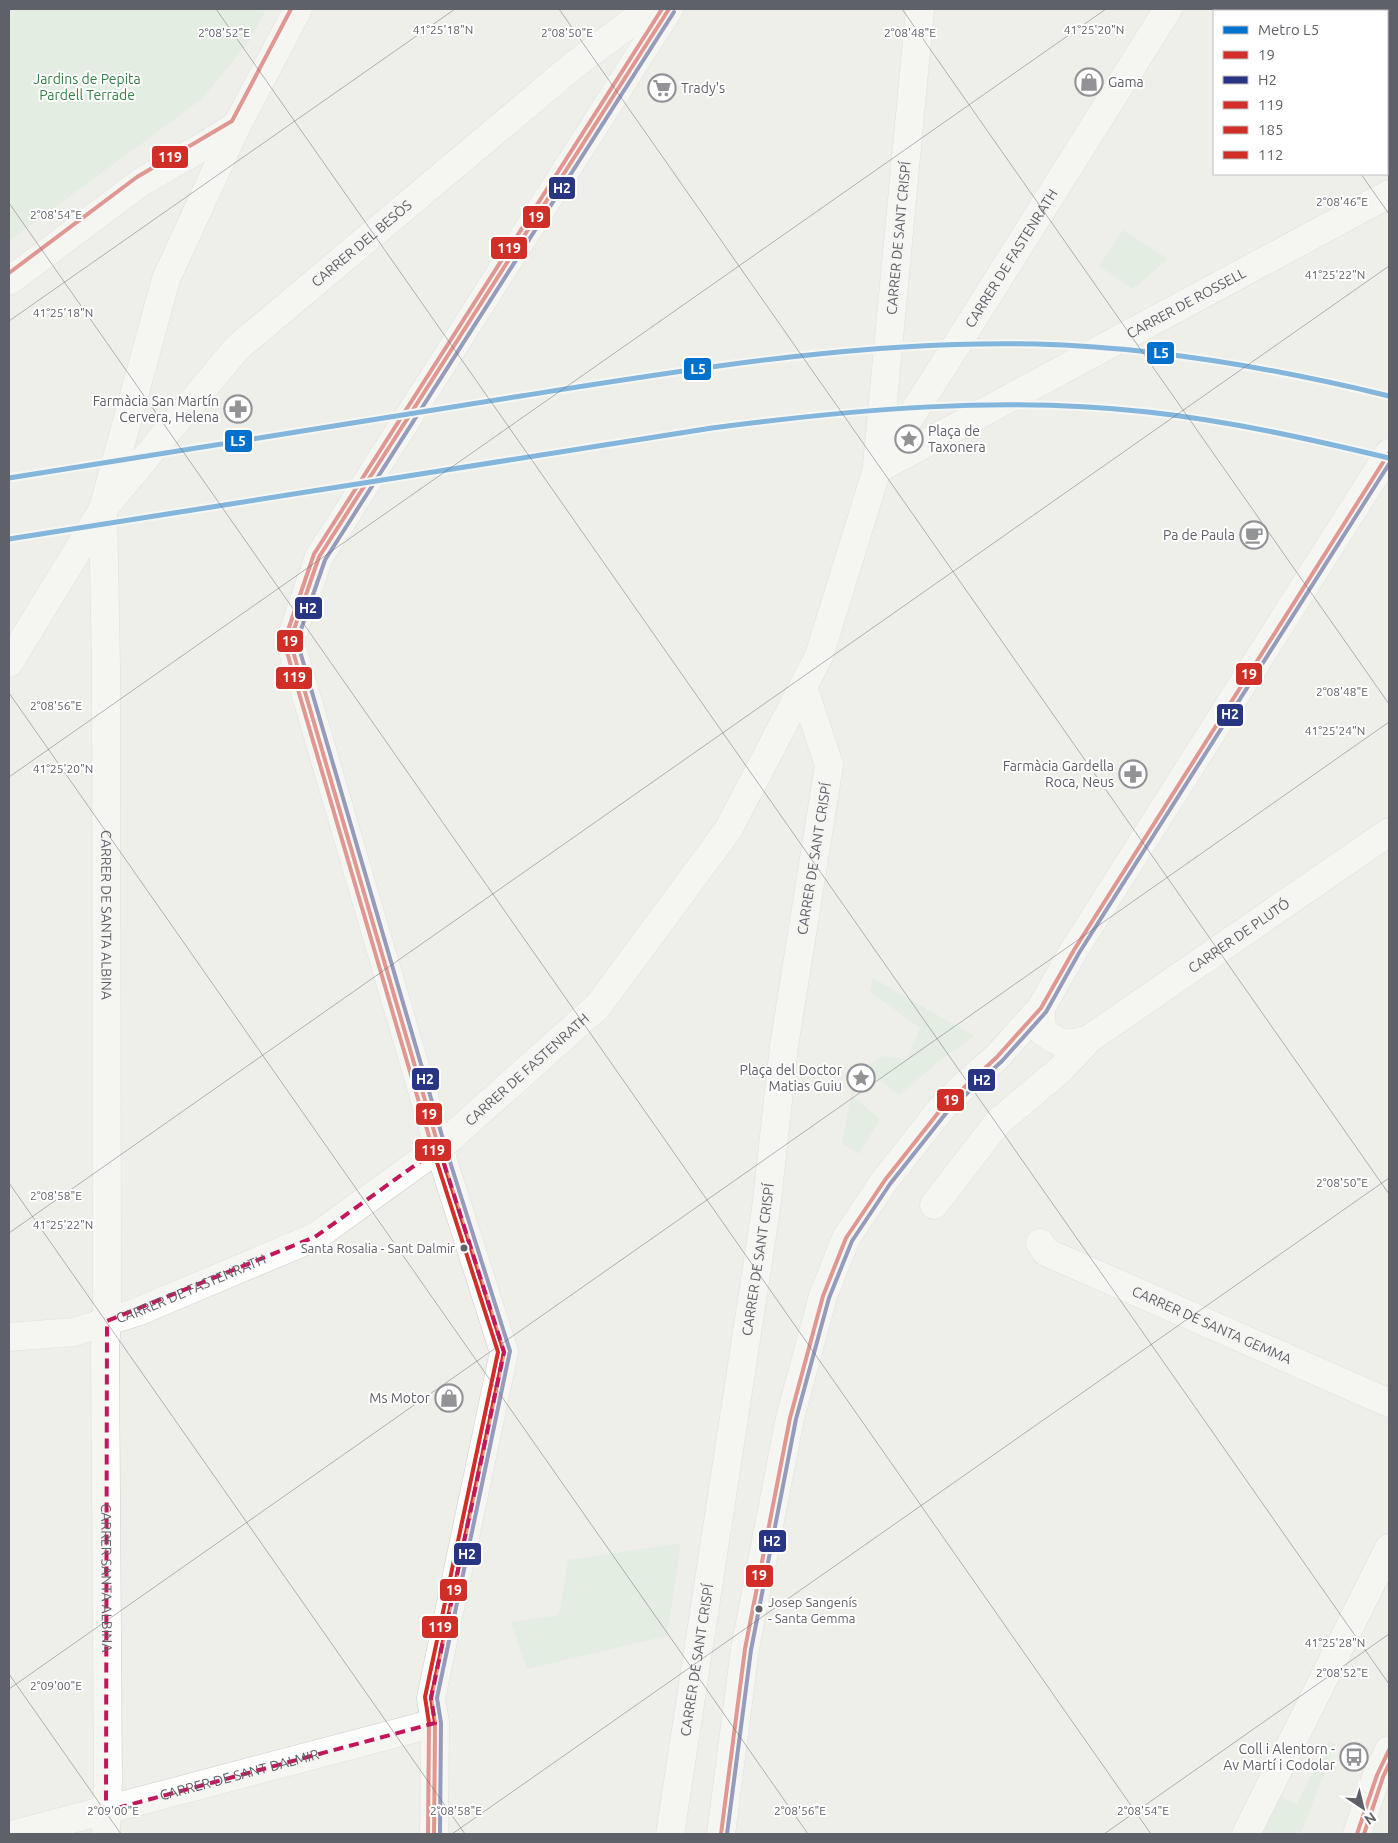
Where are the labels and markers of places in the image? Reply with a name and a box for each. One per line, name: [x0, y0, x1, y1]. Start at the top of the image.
shop icon: Gama: [1074, 67, 1104, 97]
supermarket icon: Trady's: [647, 73, 677, 103]
place label: Gama: [1108, 74, 1144, 90]
place label: Trady's: [681, 80, 725, 96]
place label: Farmàcia San Martín Cervera, Helena: [93, 393, 219, 425]
pharmacy icon: Farmàcia San Martín Cervera, Helena: [223, 394, 253, 424]
place label: Plaça de Taxonera: [928, 423, 986, 455]
place icon: Plaça de Taxonera: [894, 424, 924, 454]
cafe icon: Pa de Paula: [1239, 520, 1269, 550]
place label: Pa de Paula: [1163, 527, 1235, 543]
place label: Farmàcia Gardella Roca, Neus: [1003, 758, 1114, 790]
pharmacy icon: Farmàcia Gardella Roca, Neus: [1118, 759, 1148, 789]
place label: Plaça del Doctor Matias Guiu: [740, 1062, 843, 1094]
place icon: Plaça del Doctor Matias Guiu: [846, 1063, 876, 1093]
place label: Santa Rosalia - Sant Dalmir: [301, 1241, 455, 1255]
marker: Santa Rosalia - Sant Dalmir: [459, 1243, 469, 1253]
shop icon: Ms Motor: [434, 1383, 464, 1413]
place label: Ms Motor: [369, 1390, 431, 1406]
place label: Josep Sangenís - Santa Gemma: [768, 1595, 858, 1625]
marker: Josep Sangenís - Santa Gemma: [754, 1604, 764, 1614]
place label: Coll i Alentorn - Av Martí i Codolar: [1223, 1741, 1336, 1773]
bus stop icon: Coll i Alentorn - Av Martí i Codolar: [1339, 1742, 1369, 1772]

